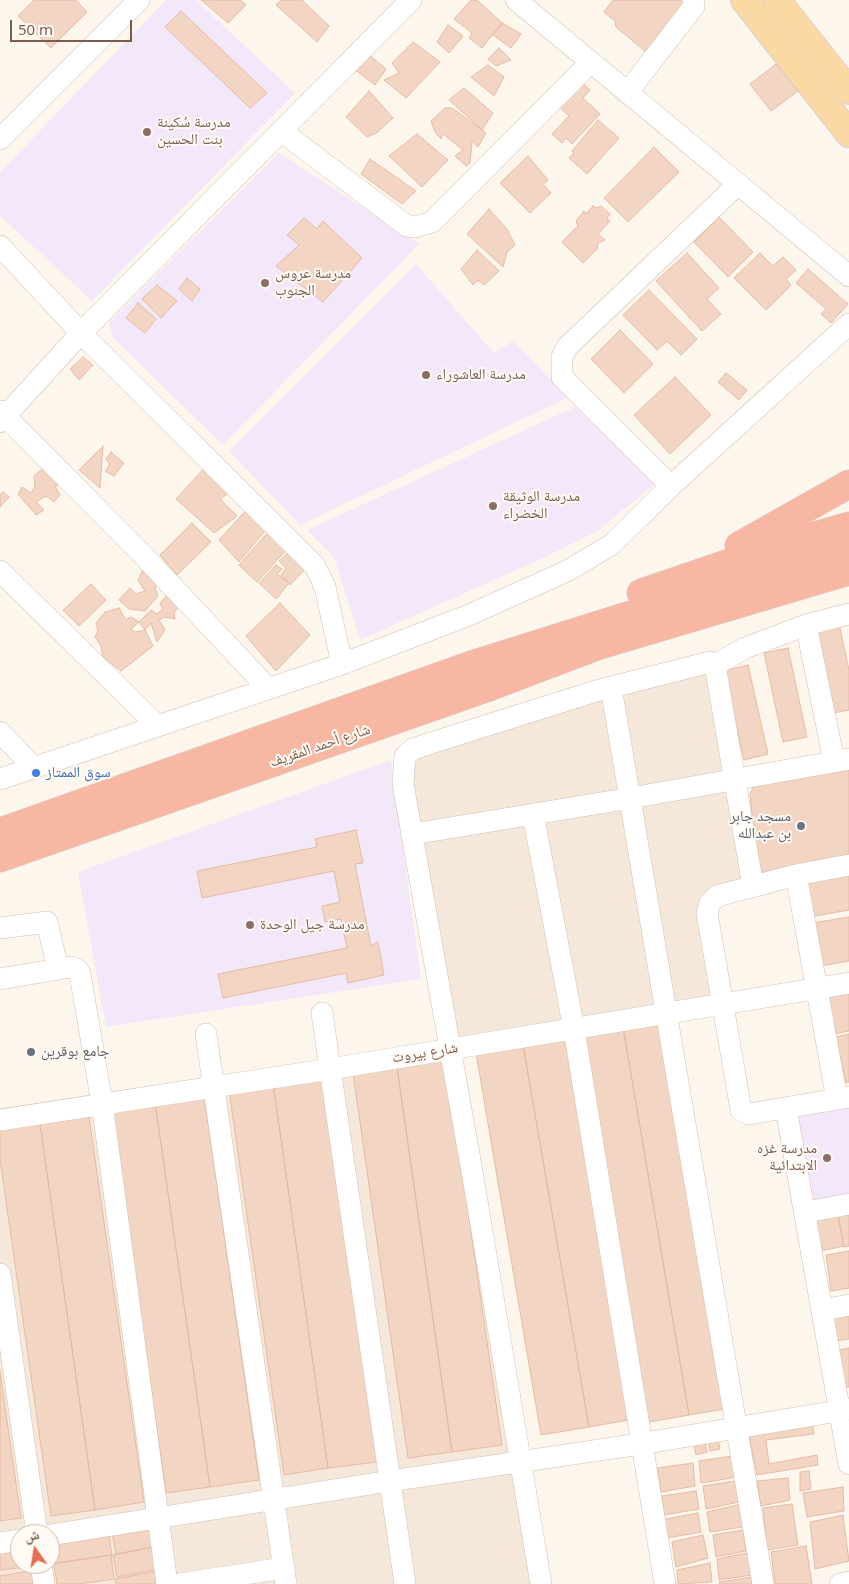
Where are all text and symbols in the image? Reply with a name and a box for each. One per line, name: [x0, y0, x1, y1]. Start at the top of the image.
scale bar: [12, 10, 135, 42]
text: 50 m: [18, 19, 53, 39]
place label: مدرسة سُكينة بنت الحسين: [157, 114, 231, 149]
marker: مدرسة سُكينة بنت الحسين: [141, 126, 153, 138]
place label: مدرسة عروس الجنوب: [275, 265, 351, 300]
marker: مدرسة عروس الجنوب: [259, 277, 271, 289]
place label: مدرسة العاشوراء: [436, 366, 526, 384]
marker: مدرسة العاشوراء: [420, 369, 432, 381]
place label: مدرسة الوثيقة الخضراء: [503, 488, 580, 523]
marker: مدرسة الوثيقة الخضراء: [487, 500, 499, 512]
street label: شارع أحمد المقريف: [267, 720, 373, 772]
place label: سوق الممتاز: [46, 764, 111, 782]
marker: سوق الممتاز: [30, 767, 42, 779]
place label: مسجد جابر بن عبدالله: [730, 808, 791, 843]
marker: مسجد جابر بن عبدالله: [795, 820, 807, 832]
place label: مدرسة جيل الوحدة: [260, 916, 365, 934]
marker: مدرسة جيل الوحدة: [244, 919, 256, 931]
street label: شارع بيروت: [391, 1039, 459, 1067]
place label: جامع بوقرين: [41, 1043, 110, 1061]
marker: جامع بوقرين: [25, 1046, 37, 1058]
place label: مدرسة غزه الابتدائية: [757, 1140, 817, 1175]
marker: مدرسة غزه الابتدائية: [821, 1152, 833, 1164]
north arrow: [10, 1524, 60, 1574]
text: ش: [22, 1524, 41, 1546]

